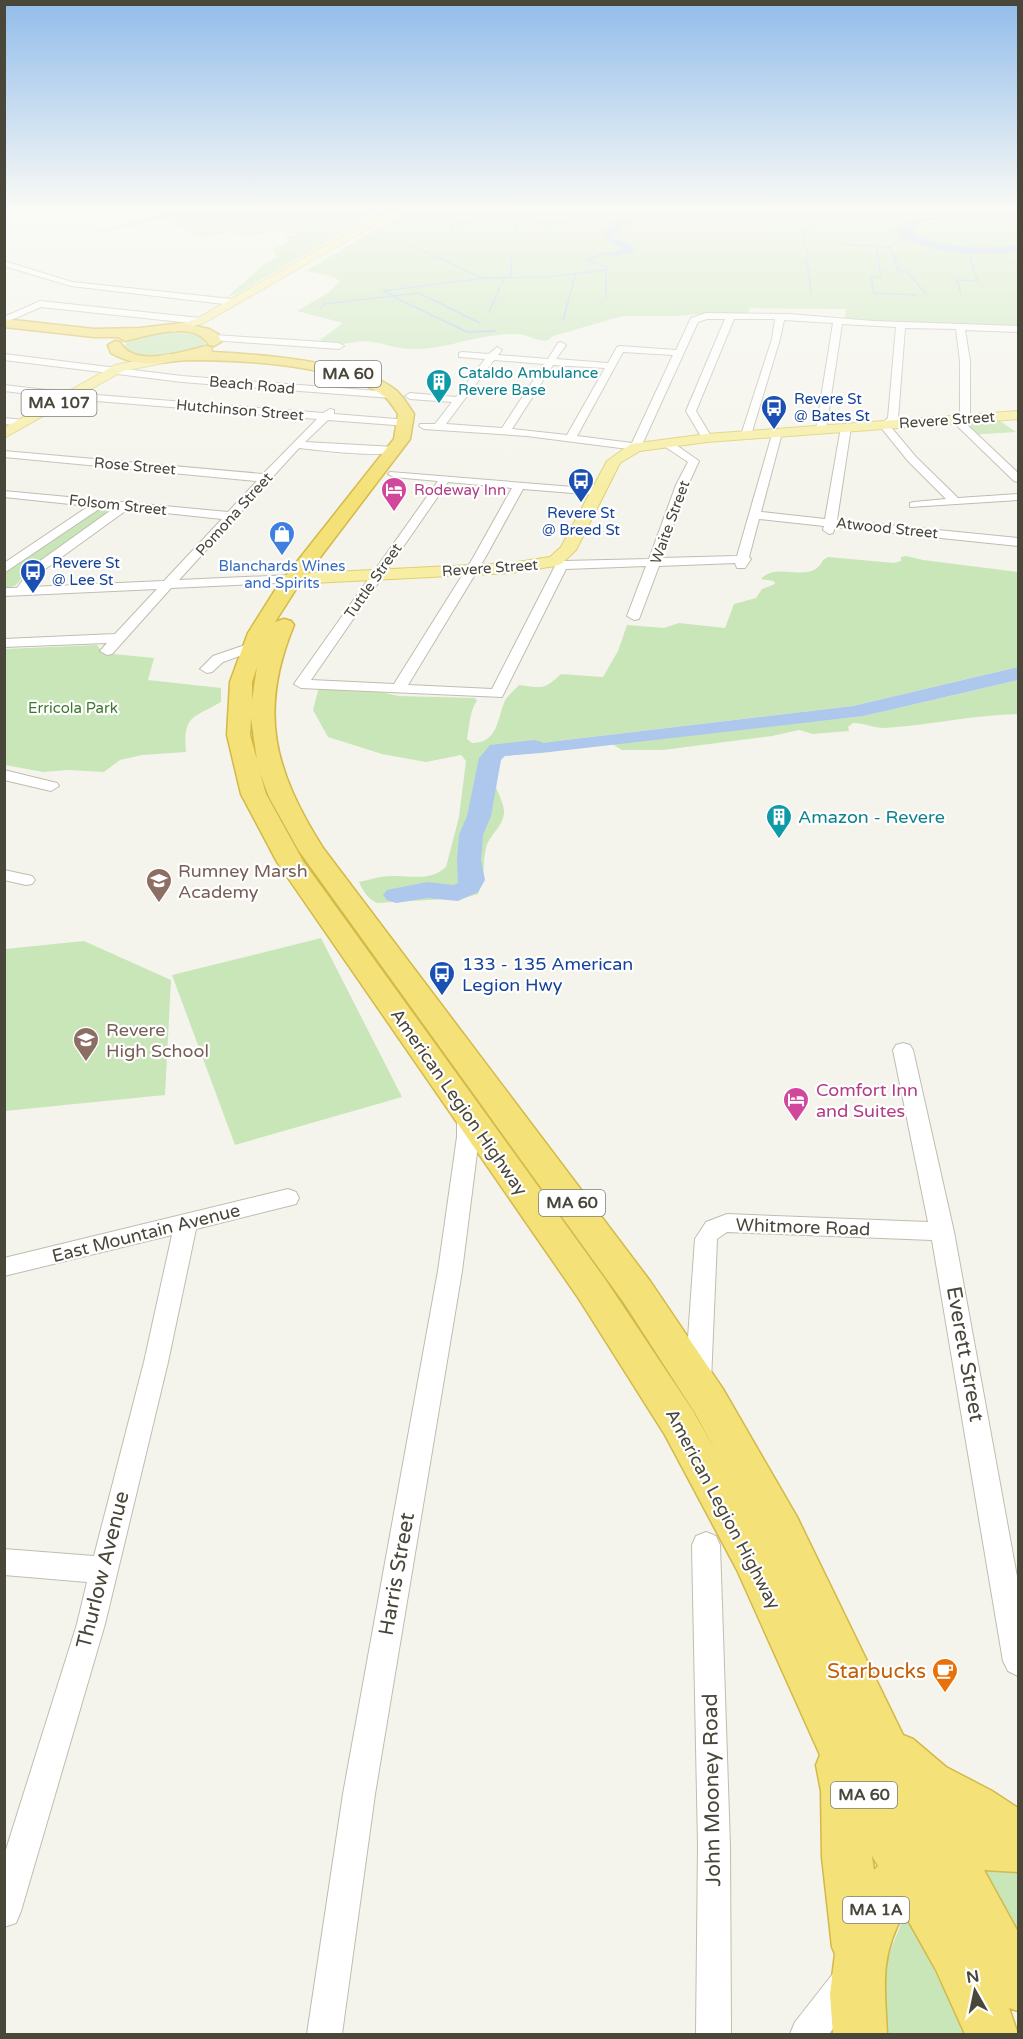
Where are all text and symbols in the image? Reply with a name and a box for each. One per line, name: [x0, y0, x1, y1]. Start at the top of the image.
road number: MA 60: [315, 361, 381, 387]
place label: Cataldo Ambulance Revere Base: [458, 364, 598, 399]
building icon: Cataldo Ambulance Revere Base: [424, 367, 454, 405]
street label: Beach Road: [208, 372, 296, 398]
road number: MA 107: [22, 390, 97, 416]
place label: Revere St @ Bates St: [794, 390, 870, 425]
bus stop icon: Revere St @ Bates St: [759, 393, 789, 431]
street label: Hutchinson Street: [175, 395, 305, 425]
street label: Revere Street: [898, 408, 996, 432]
street label: Rose Street: [93, 453, 177, 479]
bus stop icon: Revere St @ Breed St: [566, 466, 596, 504]
street label: Pomona Street: [192, 468, 276, 559]
hotel icon: Rodeway Inn: [379, 475, 409, 513]
street label: Waite Street: [647, 478, 694, 566]
place label: Rodeway Inn: [414, 481, 506, 499]
street label: Folsom Street: [68, 491, 168, 519]
place label: Revere St @ Breed St: [542, 504, 620, 539]
street label: Atwood Street: [835, 514, 939, 542]
shop icon: Blanchards Wines and Spirits: [267, 519, 297, 557]
street label: Tuttle Street: [340, 540, 406, 622]
place label: Revere St @ Lee St: [52, 554, 120, 589]
street label: Revere Street: [441, 556, 539, 580]
bus stop icon: Revere St @ Lee St: [18, 557, 48, 595]
place label: Blanchards Wines and Spirits: [219, 557, 345, 592]
park label: Erricola Park: [28, 699, 118, 717]
building icon: Amazon - Revere: [764, 802, 794, 840]
place label: Amazon - Revere: [798, 806, 945, 828]
place label: Rumney Marsh Academy: [178, 860, 308, 903]
school or university icon: Rumney Marsh Academy: [144, 866, 174, 904]
place label: 133 - 135 American Legion Hwy: [462, 953, 633, 996]
bus stop icon: 133 - 135 American Legion Hwy: [427, 959, 457, 997]
street label: American Legion Highway: [386, 1004, 532, 1200]
place label: Revere High School: [106, 1019, 209, 1062]
school or university icon: Revere High School: [71, 1025, 101, 1063]
place label: Comfort Inn and Suites: [816, 1079, 918, 1122]
hotel icon: Comfort Inn and Suites: [781, 1085, 811, 1123]
road number: MA 60: [539, 1190, 605, 1216]
street label: East Mountain Avenue: [50, 1199, 242, 1267]
street label: Whitmore Road: [735, 1214, 871, 1240]
street label: Everett Street: [941, 1284, 989, 1424]
street label: American Legion Highway: [661, 1405, 785, 1613]
street label: Thurlow Avenue: [71, 1489, 135, 1651]
street label: Harris Street: [374, 1511, 420, 1637]
cafe icon: Starbucks: [930, 1656, 960, 1694]
place label: Starbucks: [827, 1659, 926, 1684]
street label: John Mooney Road: [698, 1693, 726, 1887]
road number: MA 60: [831, 1782, 897, 1808]
road number: MA 1A: [843, 1897, 909, 1923]
north arrow: [945, 1961, 1005, 2021]
text: N: [965, 1966, 981, 1988]

